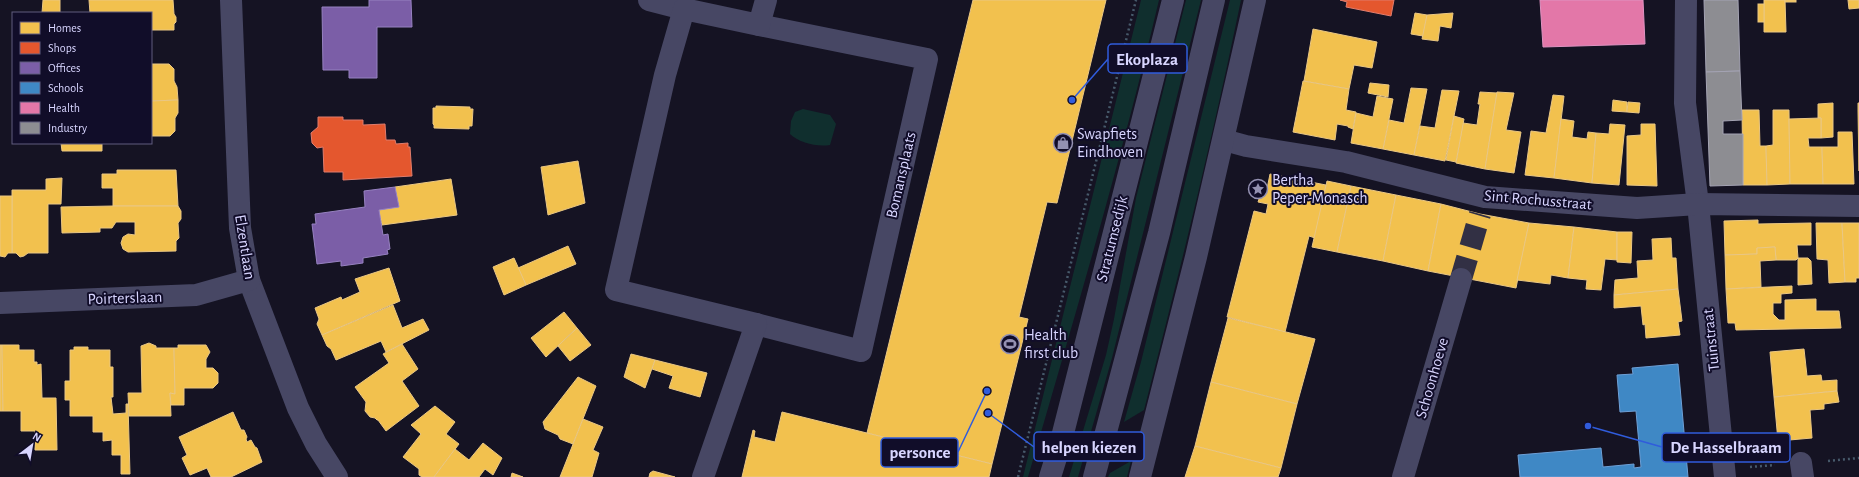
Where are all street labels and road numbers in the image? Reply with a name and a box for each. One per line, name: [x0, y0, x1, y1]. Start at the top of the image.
street label: Bomansplaats: [883, 130, 919, 220]
street label: Sint Rochusstraat: [1483, 187, 1593, 213]
street label: Stratumsedijk: [1094, 194, 1132, 284]
street label: Elzentlaan: [232, 213, 258, 281]
street label: Poirterslaan: [87, 289, 163, 307]
street label: Tuinstraat: [1700, 308, 1722, 372]
street label: Schoonhoeve: [1413, 336, 1451, 420]

